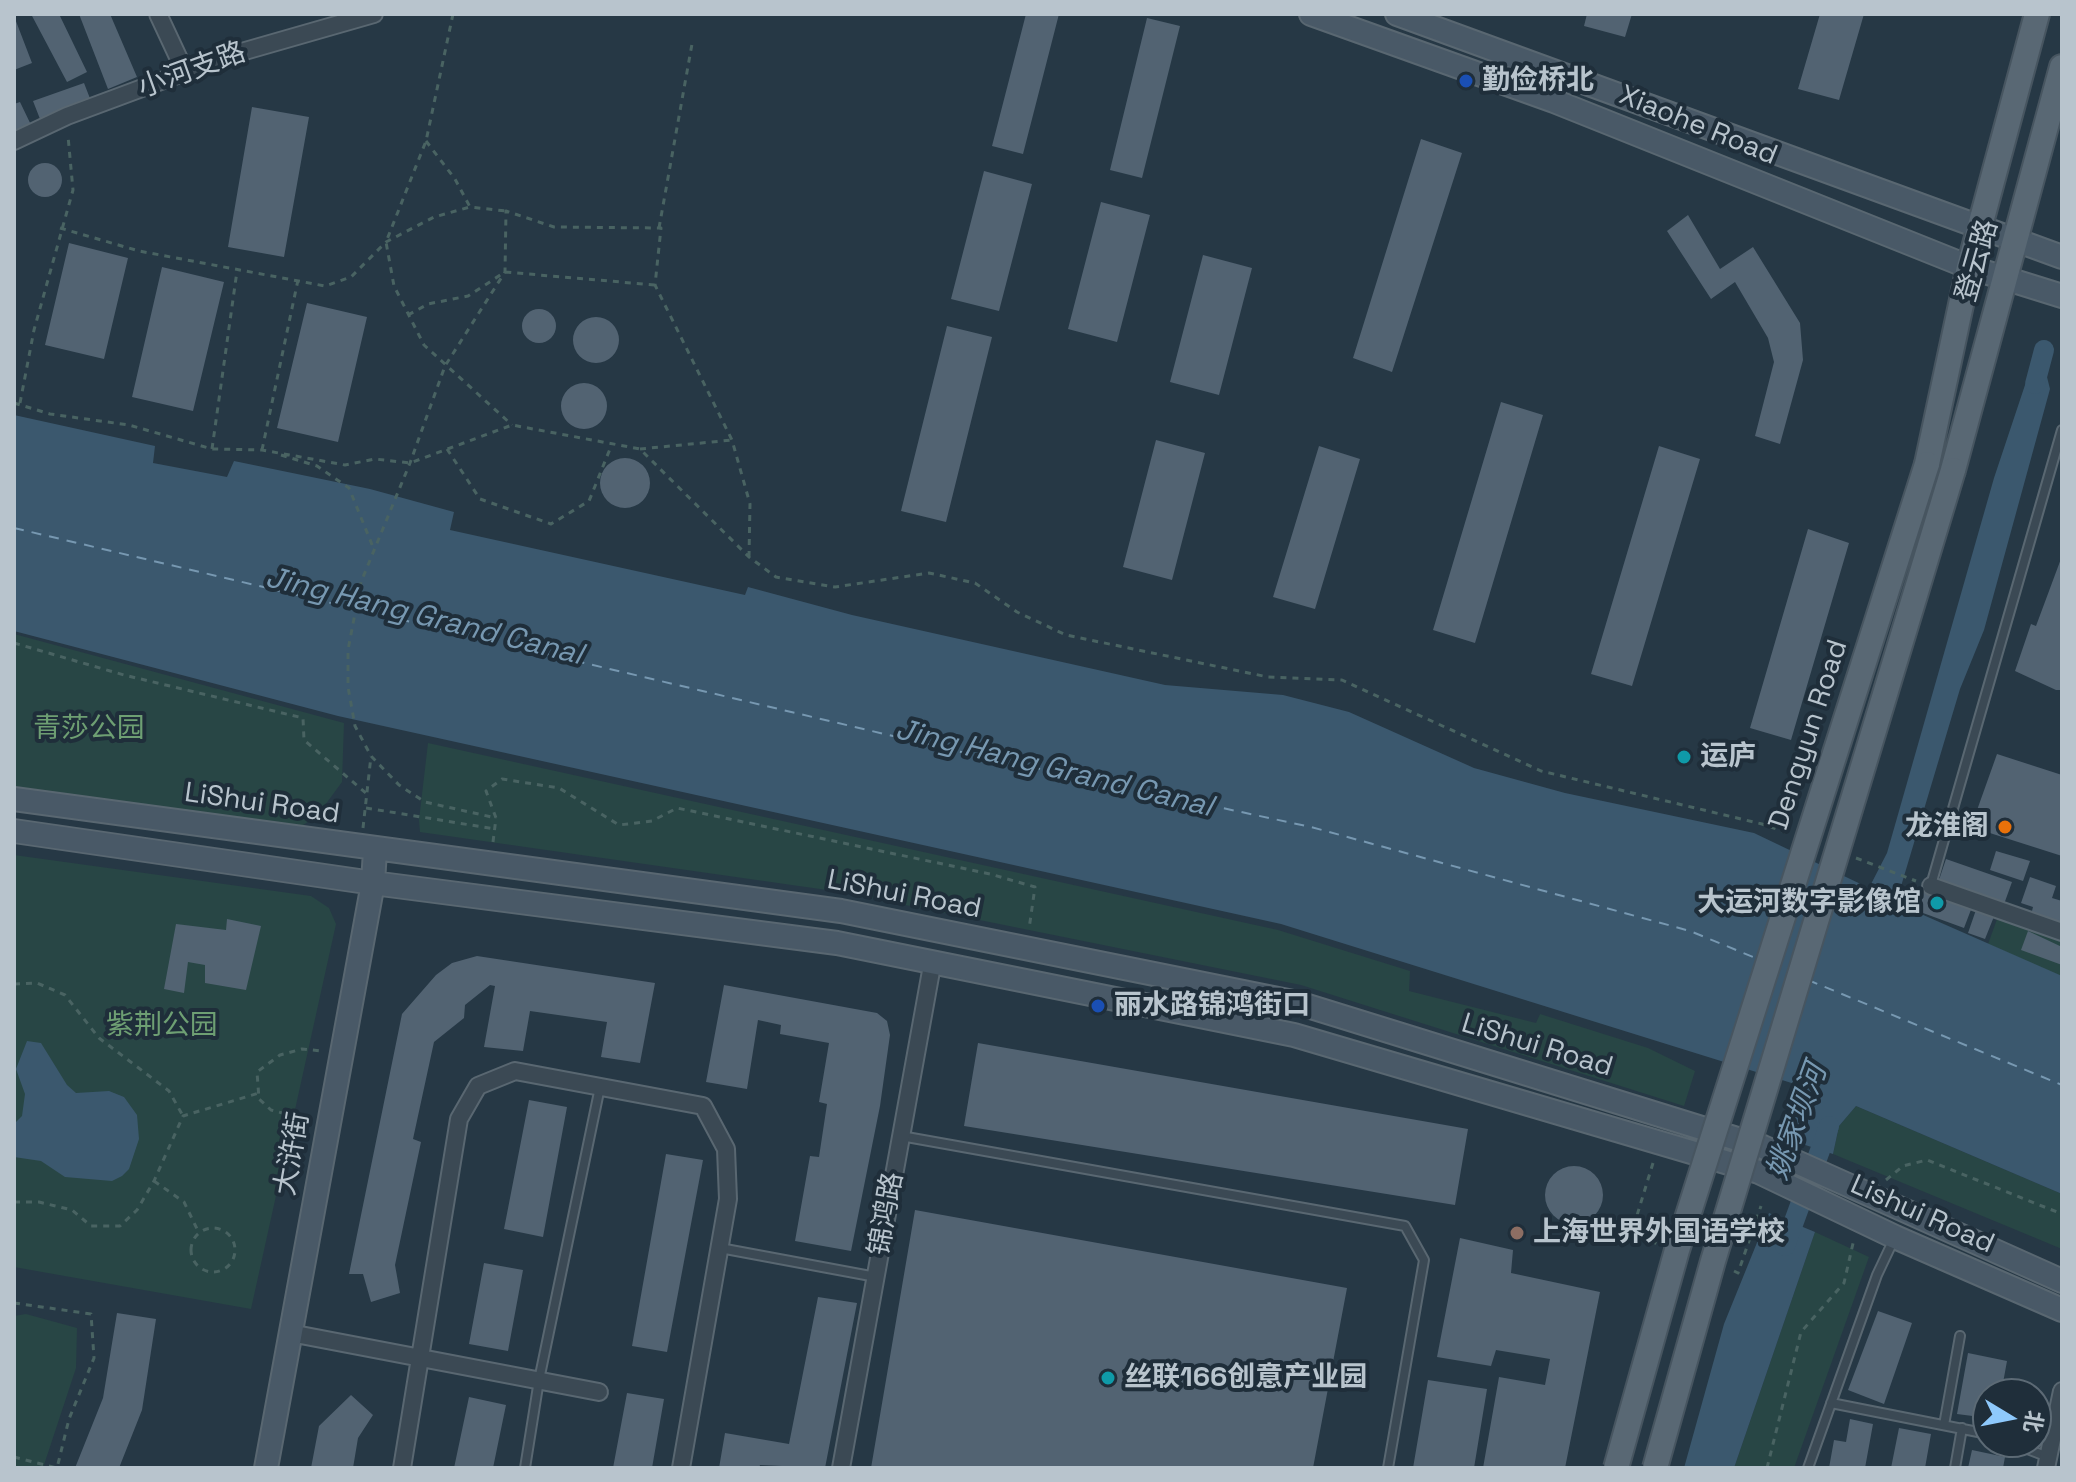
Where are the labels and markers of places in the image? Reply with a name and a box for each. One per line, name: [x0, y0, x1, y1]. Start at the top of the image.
place label: 勤俭桥北: [1482, 64, 1594, 98]
marker: 勤俭桥北: [1457, 72, 1475, 90]
place label: 运庐: [1700, 740, 1756, 774]
marker: 运庐: [1675, 748, 1693, 766]
place label: 龙淮阁: [1905, 810, 1989, 844]
marker: 龙淮阁: [1996, 818, 2014, 836]
place label: 大运河数字影像馆: [1697, 886, 1921, 920]
marker: 大运河数字影像馆: [1928, 894, 1946, 912]
place label: 丽水路锦鸿街口: [1114, 989, 1310, 1023]
marker: 丽水路锦鸿街口: [1089, 997, 1107, 1015]
place label: 上海世界外国语学校: [1533, 1216, 1785, 1250]
marker: 上海世界外国语学校: [1508, 1224, 1526, 1242]
place label: 丝联166创意产业园: [1124, 1361, 1367, 1395]
marker: 丝联166创意产业园: [1099, 1369, 1117, 1387]

